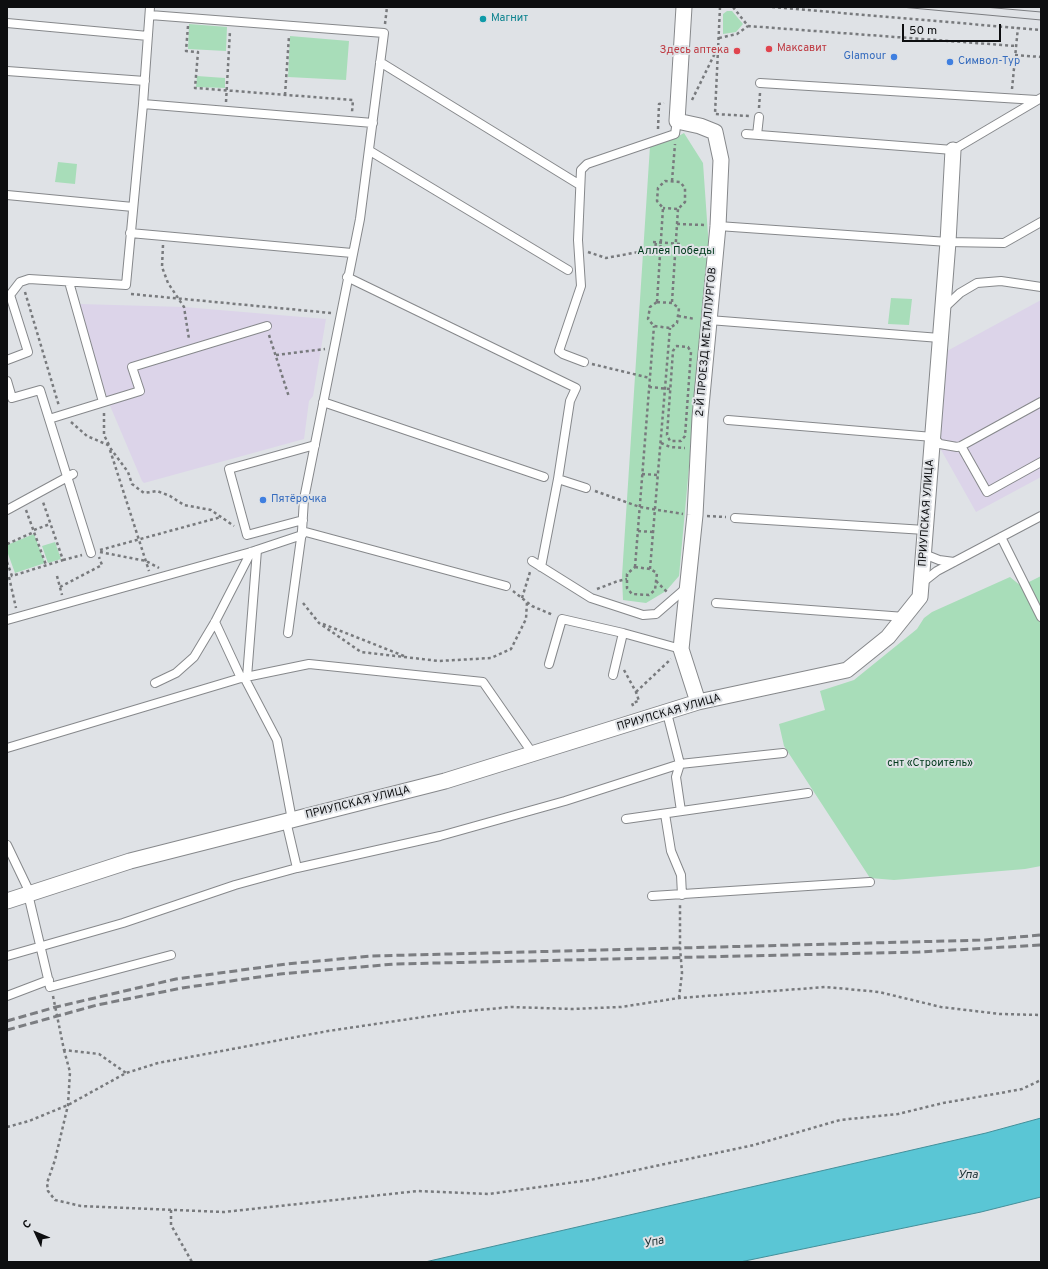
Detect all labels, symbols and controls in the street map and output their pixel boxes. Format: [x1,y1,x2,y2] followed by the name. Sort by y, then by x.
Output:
[491,12,528,26] place label: Магнит
[478,14,488,24] marker: Магнит
[904,16,1003,42] scale bar
[909,23,937,39] text: 50 m
[777,42,827,56] place label: Максавит
[659,44,729,58] place label: Здесь аптека
[764,44,774,54] marker: Максавит
[732,46,742,56] marker: Здесь аптека
[843,50,886,64] place label: Glamour
[889,52,899,62] marker: Glamour
[958,55,1020,69] place label: Символ-Тур
[945,57,955,67] marker: Символ-Тур
[637,245,715,259] park label: Аллея Победы
[694,267,720,417] street label: 2-Й ПРОЕЗД МЕТАЛЛУРГОВ
[917,459,937,567] street label: ПРИУПСКАЯ УЛИЦА
[271,493,327,507] place label: Пятёрочка
[258,495,268,505] marker: Пятёрочка
[616,692,722,734] street label: ПРИУПСКАЯ УЛИЦА
[887,757,973,771] park label: снт «Строитель»
[304,784,412,822] street label: ПРИУПСКАЯ УЛИЦА
[958,1169,978,1183] water label: Упа
[16,1213,56,1253] north arrow
[20,1217,35,1232] text: С
[643,1234,665,1252] water label: Упа

